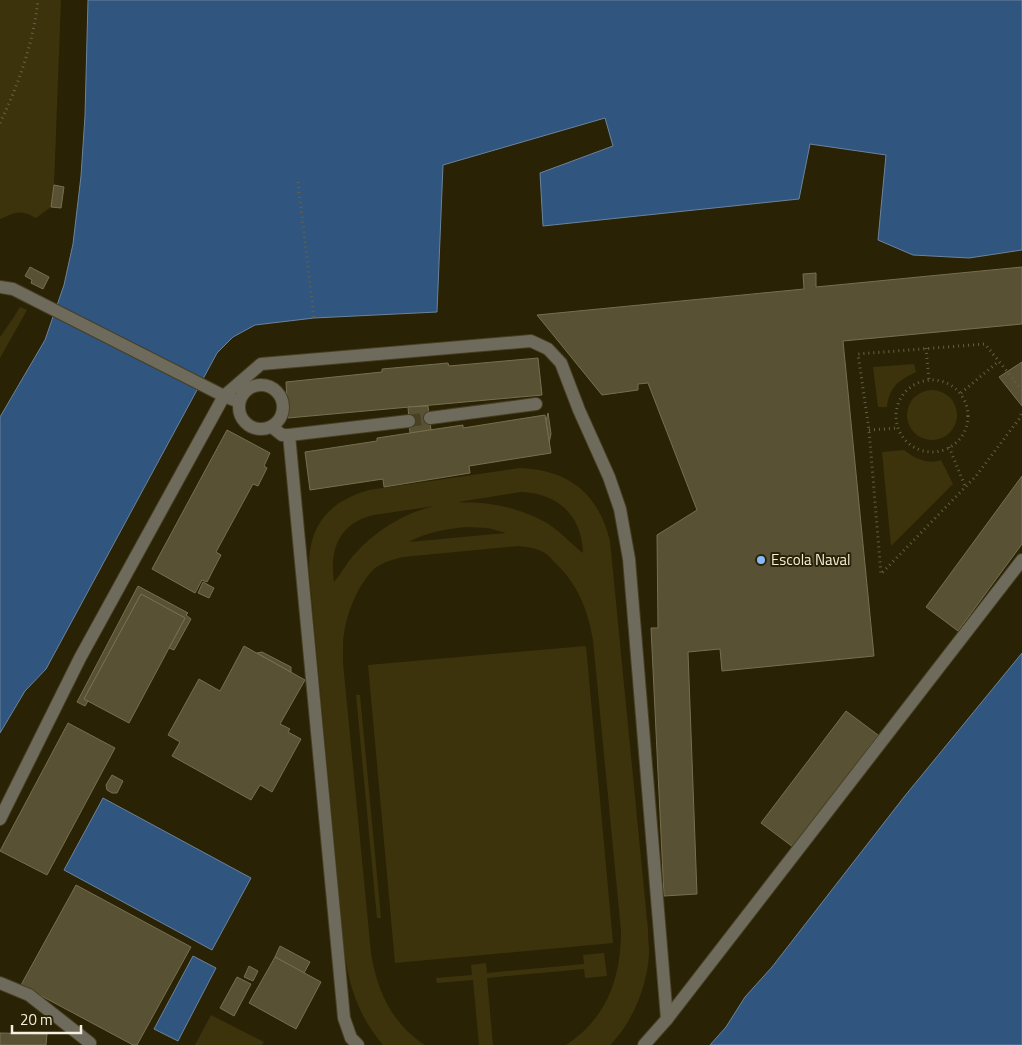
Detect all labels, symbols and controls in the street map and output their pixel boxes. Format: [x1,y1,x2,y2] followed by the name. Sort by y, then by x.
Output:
[771,548,851,571] place label: Escola Naval
[755,554,767,566] marker: Escola Naval
[12,1002,81,1034] scale bar
[20,1008,53,1031] text: 20 m

